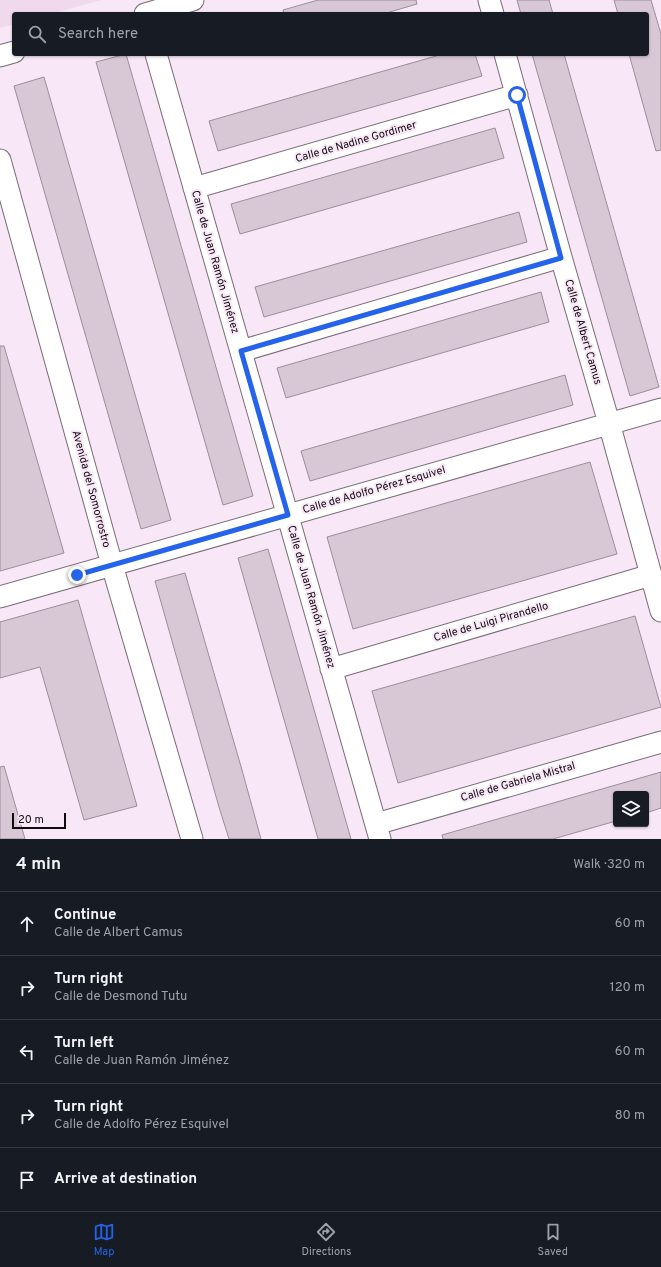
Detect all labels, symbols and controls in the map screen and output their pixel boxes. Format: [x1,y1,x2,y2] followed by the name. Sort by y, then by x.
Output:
[12,12,649,56] search box
[26,23,48,45] icon: search
[58,25,138,44] text: Search here
[508,86,526,104] route start
[294,118,419,166] street label: Calle de Nadine Gordimer
[188,189,242,335] street label: Calle de Juan Ramón Jiménez
[561,278,605,386] street label: Calle de Albert Camus
[69,429,113,549] street label: Avenida del Somorrostro
[301,463,447,517] street label: Calle de Adolfo Pérez Esquivel
[284,524,338,670] street label: Calle de Juan Ramón Jiménez
[68,566,86,584] route end
[432,599,550,645] street label: Calle de Luigi Pirandello
[459,759,577,805] street label: Calle de Gabriela Mistral
[613,791,649,827] map controls
[613,791,649,827] button: layers
[12,811,66,830] scale bar
[18,813,44,827] text: 20 m
[16,854,61,876] text: 4 min
[573,857,645,873] text: Walk · 320 m
[54,906,116,925] text: Continue
[16,913,38,935] icon: ahead
[615,916,645,932] text: 60 m
[54,925,183,941] text: Calle de Albert Camus
[54,970,123,989] text: Turn right
[16,977,38,999] icon: right
[610,980,645,996] text: 120 m
[54,989,187,1005] text: Calle de Desmond Tutu
[54,1034,114,1053] text: Turn left
[16,1041,38,1063] icon: left
[615,1044,645,1060] text: 60 m
[54,1053,229,1069] text: Calle de Juan Ramón Jiménez
[54,1098,123,1117] text: Turn right
[16,1105,38,1127] icon: right
[615,1108,645,1124] text: 80 m
[54,1117,229,1133] text: Calle de Adolfo Pérez Esquivel
[16,1169,38,1191] icon: arrive
[54,1170,197,1189] text: Arrive at destination
[93,1221,115,1259] tab: Map
[301,1221,351,1259] tab: Directions
[538,1221,568,1259] tab: Saved

